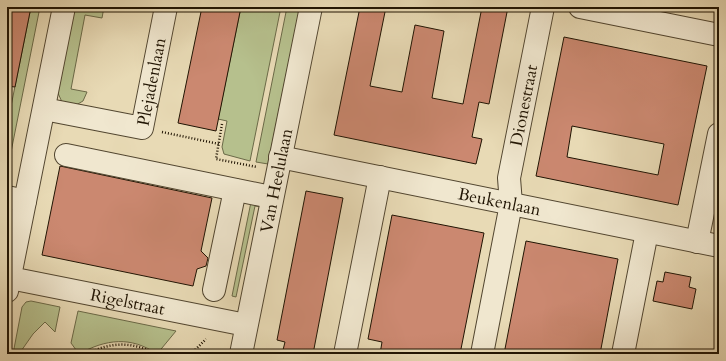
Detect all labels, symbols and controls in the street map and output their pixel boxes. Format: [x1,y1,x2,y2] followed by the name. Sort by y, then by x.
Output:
[132,35,172,128] street label: Plejadenlaan
[505,62,543,148] street label: Dionestraat
[255,126,298,235] street label: Van Heelulaan
[456,182,543,222] street label: Beukenlaan
[88,283,167,321] street label: Rigelstraat

